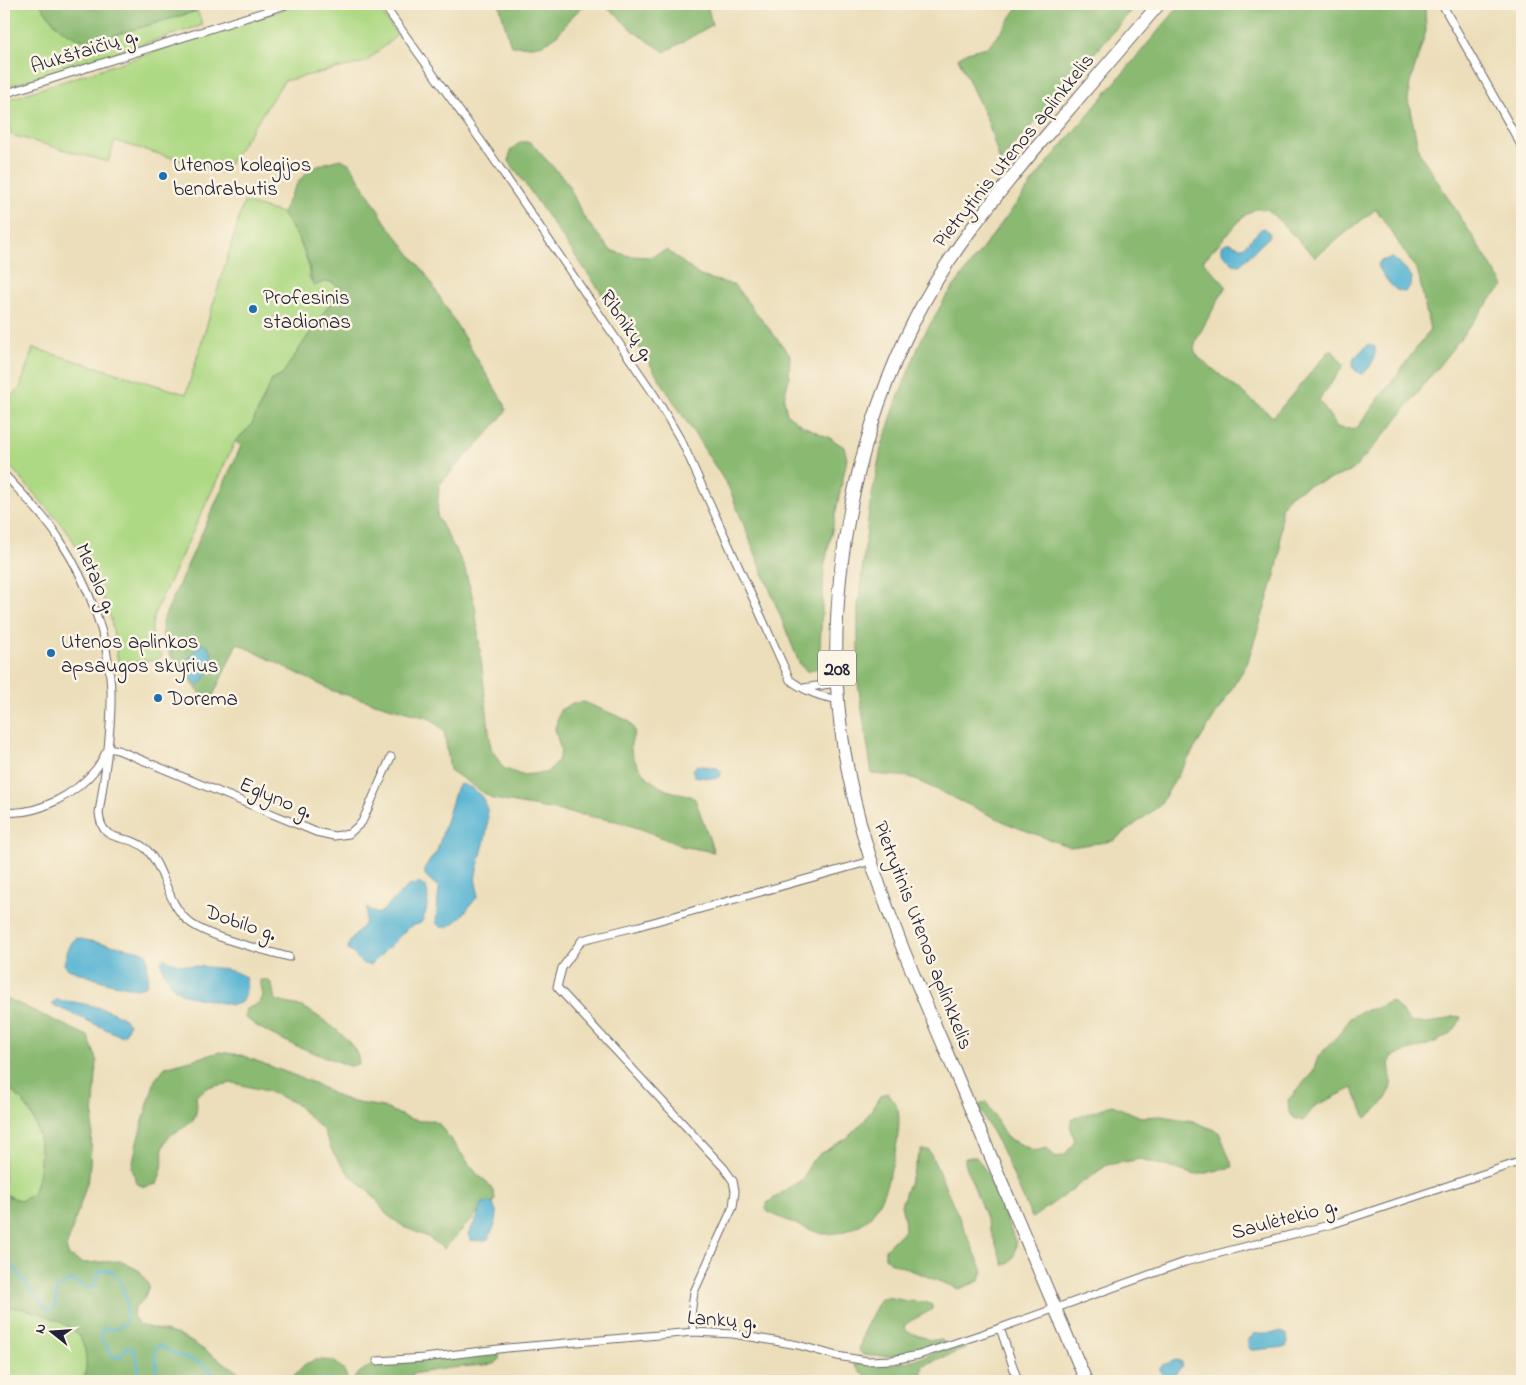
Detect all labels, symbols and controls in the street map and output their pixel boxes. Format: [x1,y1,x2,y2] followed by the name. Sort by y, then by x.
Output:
[27,21,143,84] street label: Aukštaičių g.
[927,47,1104,256] street label: Pietrytinis Utenos aplinkkelis
[173,151,311,205] place label: Utenos kolegijos bendrabutis
[157,170,169,182] marker: Utenos kolegijos bendrabutis
[263,284,351,338] place label: Profesinis stadionas
[590,284,661,369] street label: Ribnikų g.
[247,303,259,315] marker: Profesinis stadionas
[65,539,124,620] street label: Metalo g.
[61,628,219,684] place label: Utenos aplinkos apsaugos skyrius
[45,647,57,659] marker: Utenos aplinkos apsaugos skyrius
[818,650,856,686] road number: 208
[167,685,238,715] place label: Dorema
[152,692,164,704] marker: Dorema
[233,770,316,829] street label: Eglyno g.
[863,817,980,1055] street label: Pietrytinis Utenos aplinkkelis
[199,897,280,952] street label: Dobilo g.
[1228,1191,1342,1250] street label: Saulėtekio g.
[686,1304,758,1340] street label: Lankų g.
[28,1308,78,1358] north arrow
[30,1321,52,1336] text: N

